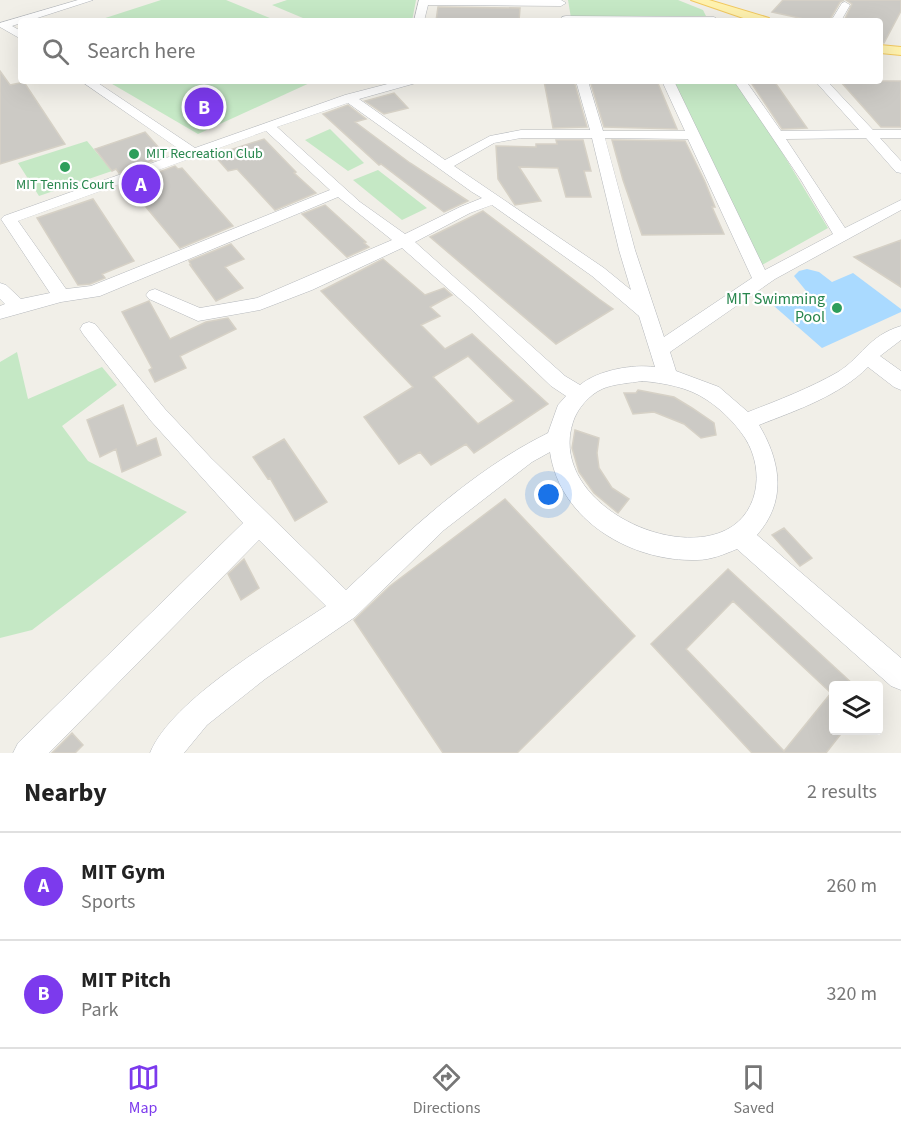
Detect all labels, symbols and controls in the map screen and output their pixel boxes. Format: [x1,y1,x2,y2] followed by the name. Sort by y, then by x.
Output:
[18,18,883,84] search box
[39,35,72,68] icon: search
[87,35,195,67] text: Search here
[184,84,224,130] pin: B
[146,144,263,164] place label: MIT Recreation Club
[127,147,141,161] marker: MIT Recreation Club
[58,160,72,174] marker: MIT Tennis Court
[122,162,160,207] pin: A
[16,175,114,195] place label: MIT Tennis Court
[726,288,825,328] place label: MIT Swimming Pool
[830,301,844,315] marker: MIT Swimming Pool
[534,480,563,509] your location
[829,681,883,735] map controls
[829,681,883,735] button: layers
[24,774,107,811] text: Nearby
[807,778,877,806] text: 2 results
[81,856,165,888] text: MIT Gym
[38,872,49,900] text: A
[827,872,877,900] text: 260 m
[81,888,136,916] text: Sports
[81,964,171,996] text: MIT Pitch
[37,980,50,1008] text: B
[827,980,877,1008] text: 320 m
[81,996,118,1024] text: Park
[127,1061,160,1119] tab: Map
[413,1061,480,1119] tab: Directions
[734,1061,774,1119] tab: Saved

